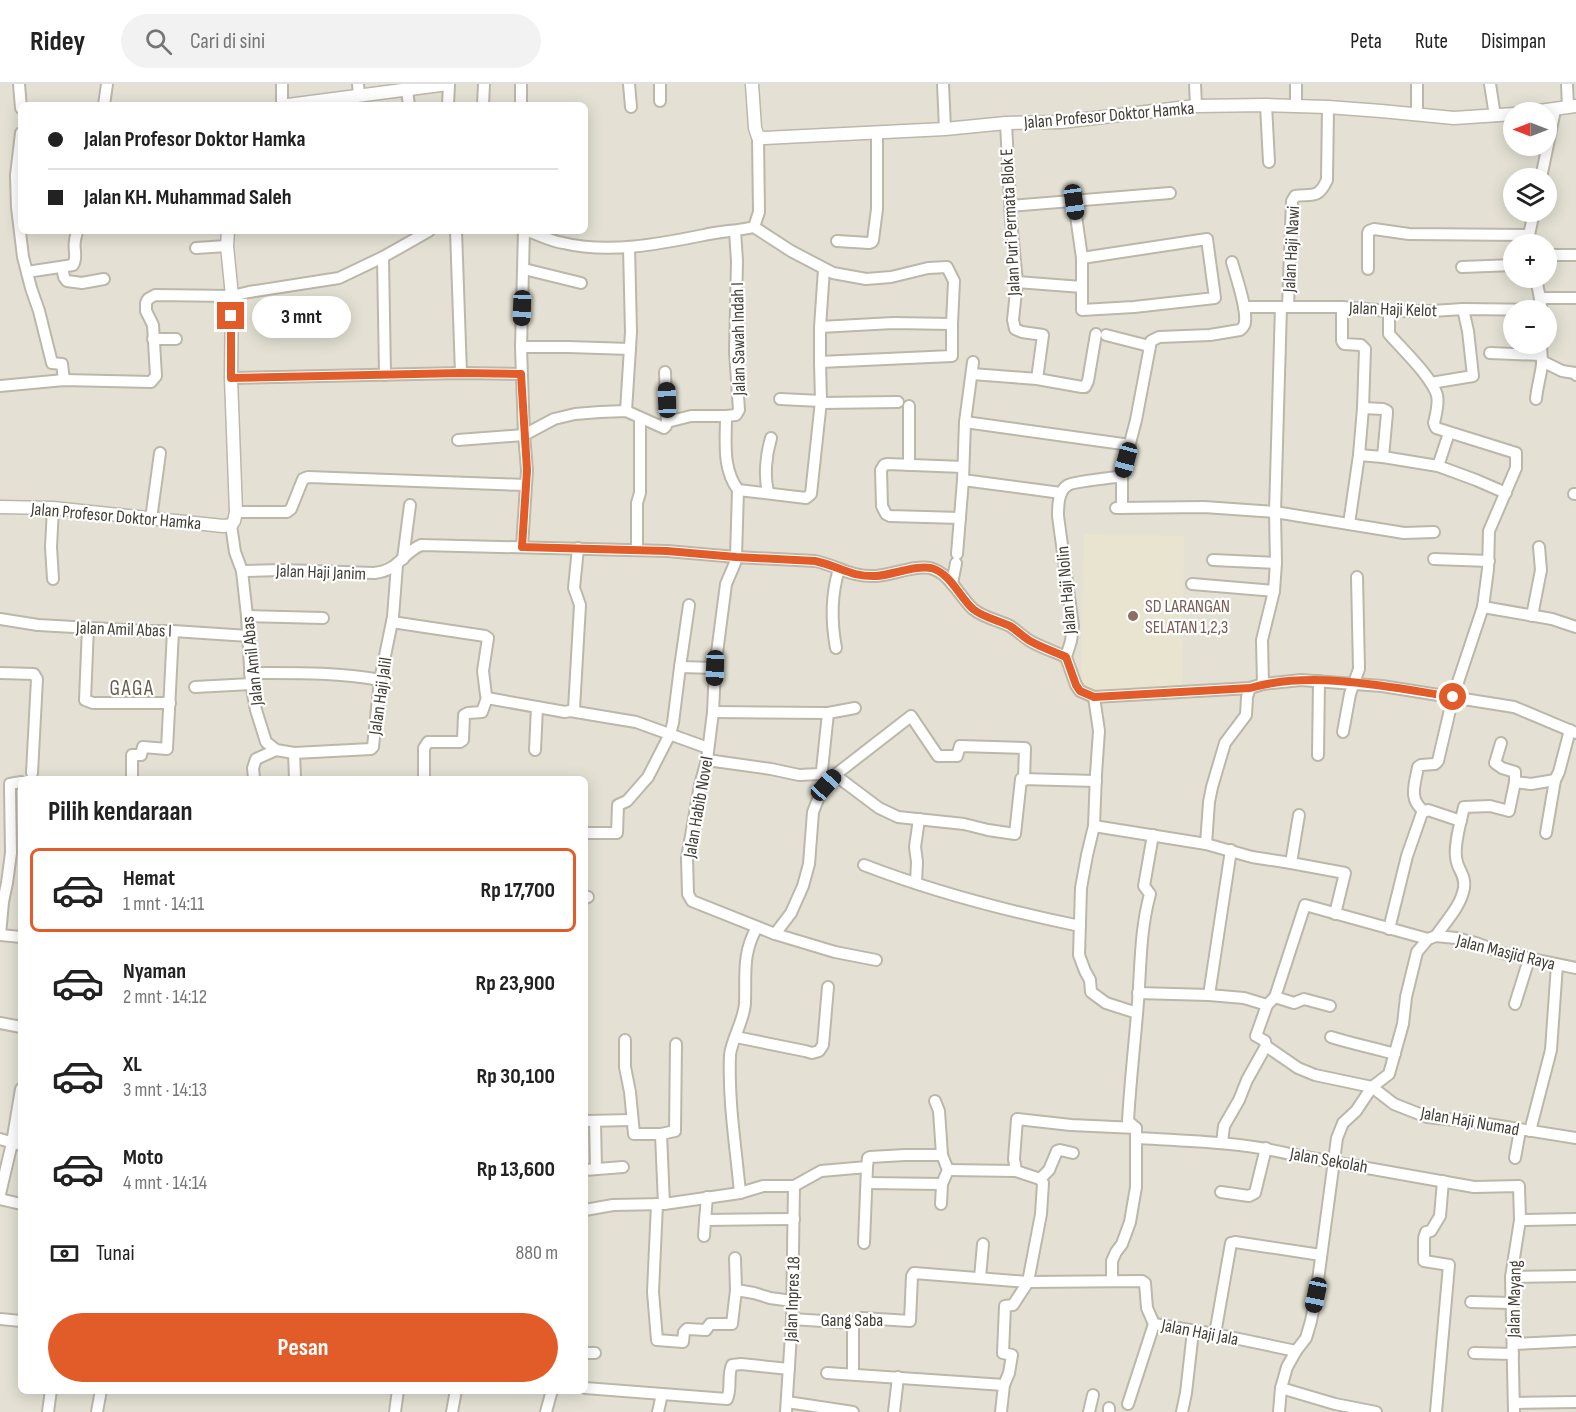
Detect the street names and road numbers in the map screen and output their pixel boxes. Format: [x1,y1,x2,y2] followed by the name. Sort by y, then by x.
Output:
[1022,98,1195,133] street label: Jalan Profesor Doktor Hamka
[996,148,1025,297] street label: Jalan Puri Permata Blok E
[1279,205,1304,294] street label: Jalan Haji Nawi
[727,282,750,397] street label: Jalan Sawah Indah I
[1347,297,1438,322] street label: Jalan Haji Kelot
[29,499,202,534] street label: Jalan Profesor Doktor Hamka
[1052,545,1081,636] street label: Jalan Haji Nolin
[275,560,366,585] street label: Jalan Haji Janim
[237,615,268,707] street label: Jalan Amil Abas
[75,617,172,642] street label: Jalan Amil Abas I
[365,656,396,737] street label: Jalan Haji Jalil
[679,755,718,860] street label: Jalan Habib Novel
[1453,930,1557,975] street label: Jalan Masjid Raya
[1418,1102,1521,1140] street label: Jalan Haji Numad
[1287,1143,1369,1178] street label: Jalan Sekolah
[780,1256,804,1343] street label: Jalan Inpres 18
[1503,1260,1526,1339] street label: Jalan Mayang
[821,1310,883,1331] street label: Gang Saba
[1159,1315,1240,1350] street label: Jalan Haji Jala

